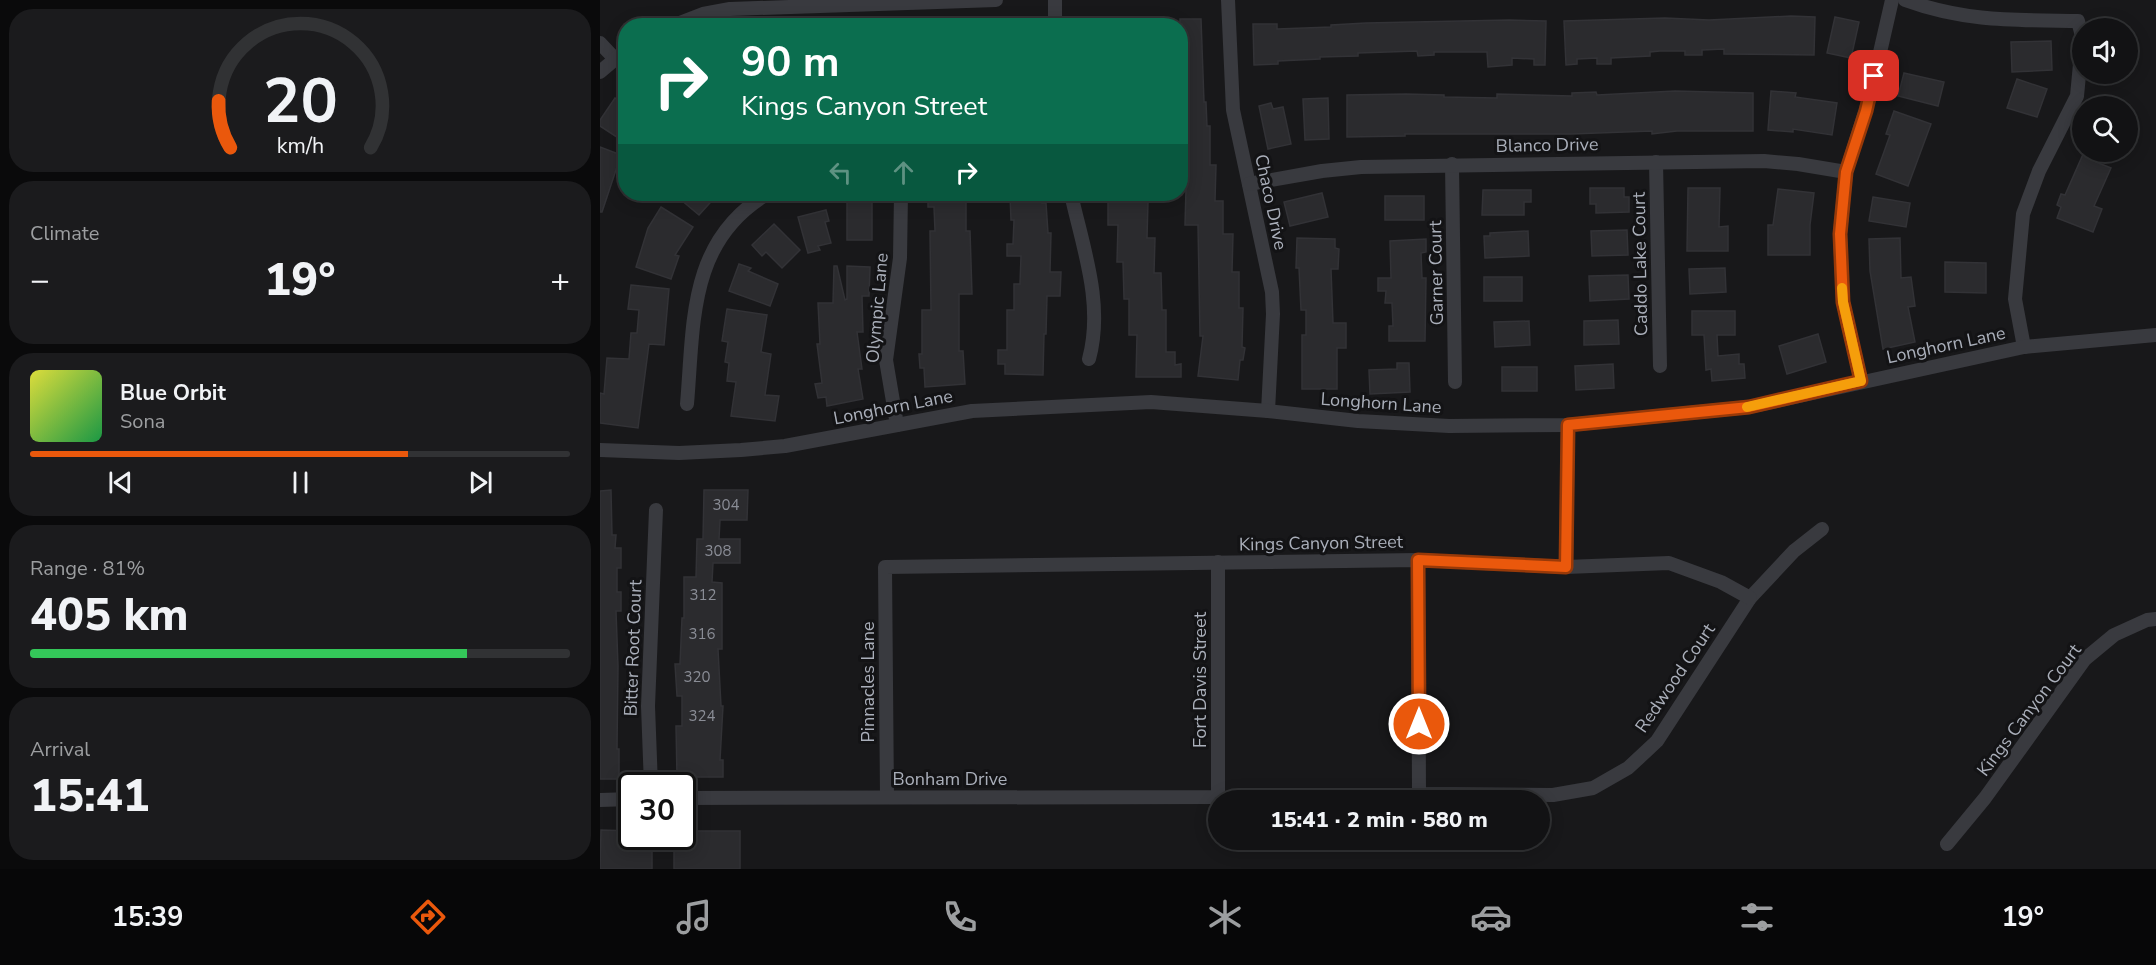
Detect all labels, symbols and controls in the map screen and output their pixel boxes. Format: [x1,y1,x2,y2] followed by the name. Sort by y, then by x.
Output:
[2072,18,2138,162] map controls
[2072,18,2138,84] button: sound
[741,34,840,91] text: 90 m
[642,42,720,120] icon: right
[1848,50,1899,101] pin
[263,59,337,144] text: 20
[1857,59,1890,92] icon: arrive
[741,88,987,125] text: Kings Canyon Street
[2072,96,2138,162] button: search
[276,131,324,161] text: km/h
[1495,132,1599,158] street label: Blanco Drive
[1249,152,1293,252] street label: Chaco Drive
[824,156,857,189] icon: left
[887,156,920,189] icon: ahead
[950,156,983,189] icon: right
[1627,191,1653,336] street label: Caddo Lake Court
[30,220,99,247] text: Climate
[1423,220,1449,326] street label: Garner Court
[264,250,336,311] text: 19°
[860,252,894,364] street label: Olympic Lane
[30,258,50,303] text: −
[550,258,570,303] text: +
[1884,321,2008,369] street label: Longhorn Lane
[120,378,226,408] text: Blue Orbit
[831,384,955,430] street label: Longhorn Lane
[1320,387,1442,419] street label: Longhorn Lane
[120,408,165,435] text: Sona
[104,466,137,499] icon: previous
[284,466,317,499] icon: pause
[464,466,497,499] icon: next
[712,495,740,515] house number: 304
[1239,530,1404,556] street label: Kings Canyon Street
[704,541,732,561] house number: 308
[30,555,145,582] text: Range · 81%
[619,579,647,717] street label: Bitter Root Court
[30,585,189,646] text: 405 km
[689,585,717,605] house number: 312
[1188,611,1212,748] street label: Fort Davis Street
[1630,618,1721,737] street label: Redwood Court
[856,621,880,743] street label: Pinnacles Lane
[688,624,716,644] house number: 316
[1971,638,2087,781] street label: Kings Canyon Court
[683,667,711,687] house number: 320
[1387,692,1451,756] position arrow
[688,706,716,726] house number: 324
[30,736,90,763] text: Arrival
[30,766,150,827] text: 15:41
[893,767,1007,791] street label: Bonham Drive
[618,772,696,850] speed limit sign: 30
[1270,805,1488,835] text: 15:41 · 2 min · 580 m
[407,896,449,938] icon: directions
[673,896,715,938] icon: music
[939,896,981,938] icon: phone
[1204,896,1246,938] icon: climate
[1470,896,1512,938] icon: car
[1736,896,1778,938] icon: filters
[112,899,183,936] text: 15:39
[2001,899,2044,936] text: 19°

